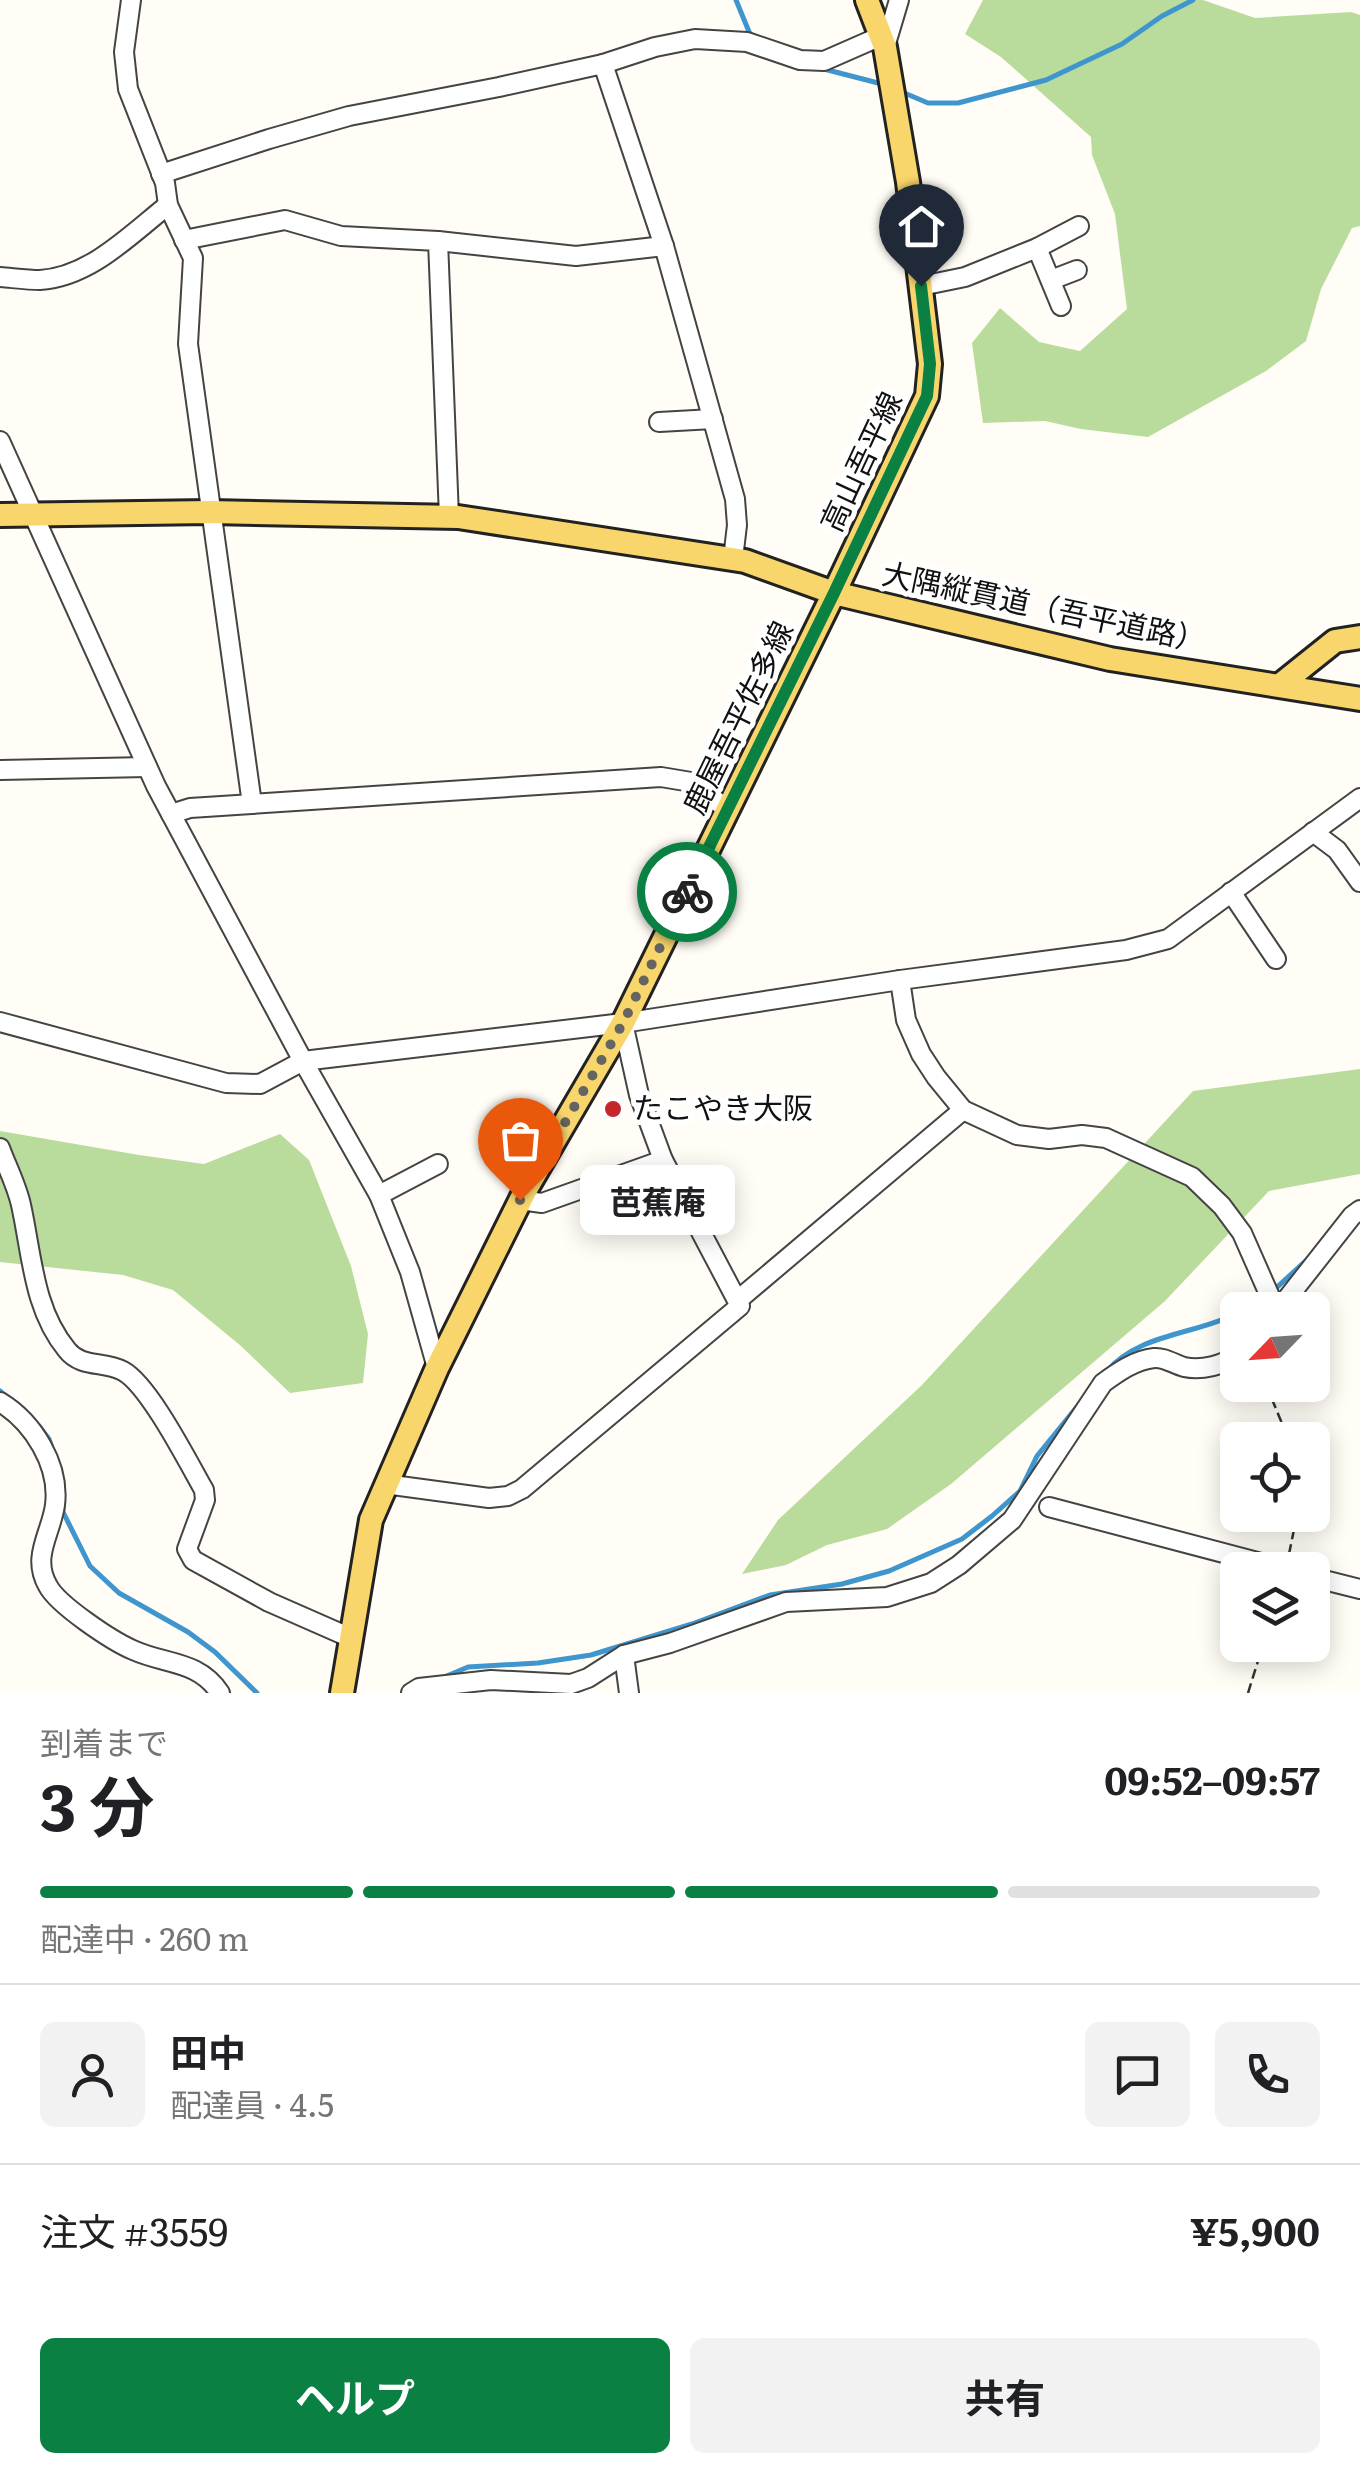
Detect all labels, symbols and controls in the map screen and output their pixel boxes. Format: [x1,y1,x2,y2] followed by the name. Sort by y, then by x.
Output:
[879,184,964,287] pin
[894,199,949,254] icon: home
[808,383,911,538] street label: 高山吾平線
[879,549,1211,661] street label: 大隅縦貫道（吾平道路）
[671,613,802,821] street label: 鹿屋吾平佐多線
[637,842,737,942] courier
[660,865,715,920] icon: bike
[633,1084,813,1128] place label: たこやき大阪
[478,1098,563,1201] pin
[602,1098,624,1120] marker: たこやき大阪
[493,1113,548,1168] icon: bag
[580,1165,735,1235] callout: 芭蕉庵
[609,1176,706,1224] text: 芭蕉庵
[1220,1292,1330,1402] north arrow
[1220,1292,1330,1662] map controls
[1220,1422,1330,1532] button: locate
[1220,1552,1330,1662] button: layers
[40,1717,168,1765] text: 到着まで
[1104,1750,1320,1807] text: 09:52–09:57
[40,1754,154,1851] text: 3 分
[40,1913,249,1961] text: 配達中 · 260 m
[40,2022,145,2127] button: person
[170,2022,246,2079] text: 田中
[1085,2022,1190,2127] button: chat
[1215,2022,1320,2127] button: phone
[170,2079,334,2127] text: 配達員 · 4.5
[40,2201,228,2258] text: 注文 #3559
[1190,2201,1320,2258] text: ¥5,900
[40,2338,670,2453] button: ヘルプ
[690,2338,1320,2453] button: 共有

